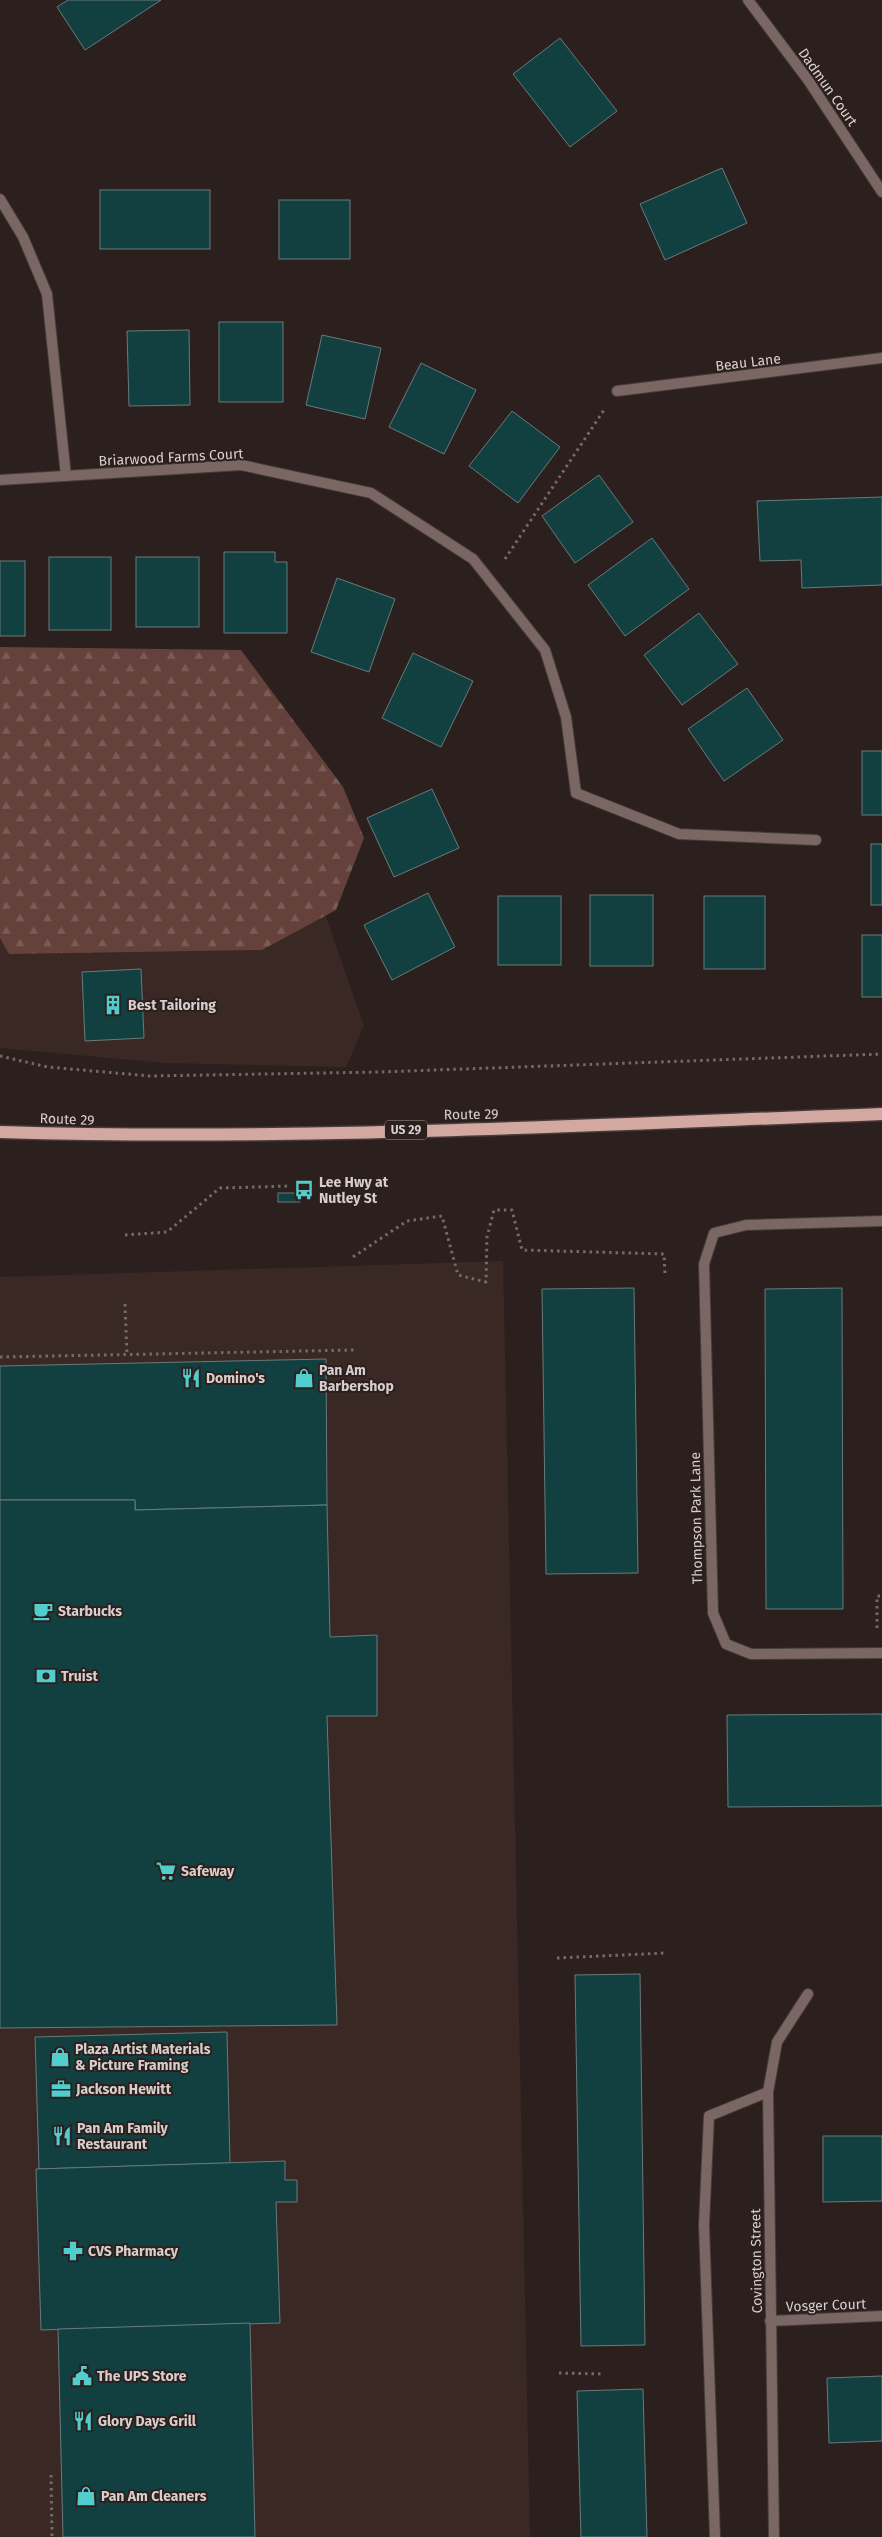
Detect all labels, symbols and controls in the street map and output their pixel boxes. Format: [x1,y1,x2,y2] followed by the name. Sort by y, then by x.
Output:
[794,45,861,130] street label: Dadmun Court
[714,350,782,375] street label: Beau Lane
[98,445,245,470] street label: Briarwood Farms Court
[102,994,124,1016] building icon: Best Tailoring
[128,997,216,1014] place label: Best Tailoring
[443,1106,499,1123] street label: Route 29
[39,1110,95,1129] street label: Route 29
[385,1120,427,1140] road number: US 29
[319,1174,389,1207] place label: Lee Hwy at Nutley St
[293,1179,315,1201] bus stop icon: Lee Hwy at Nutley St
[319,1362,394,1395] place label: Pan Am Barbershop
[180,1367,202,1389] restaurant icon: Domino's
[293,1367,315,1389] shop icon: Pan Am Barbershop
[206,1370,265,1387] place label: Domino's
[687,1452,706,1584] street label: Thompson Park Lane
[32,1600,54,1622] cafe icon: Starbucks
[58,1603,122,1620] place label: Starbucks
[35,1665,57,1687] bank icon: Truist
[61,1668,98,1685] place label: Truist
[155,1860,177,1882] supermarket icon: Safeway
[181,1863,235,1880] place label: Safeway
[75,2041,211,2074] place label: Plaza Artist Materials & Picture Framing
[49,2046,71,2068] shop icon: Plaza Artist Materials & Picture Framing
[50,2078,72,2100] office icon: Jackson Hewitt
[75,2081,172,2098] place label: Jackson Hewitt
[77,2120,169,2153] place label: Pan Am Family Restaurant
[51,2125,73,2147] restaurant icon: Pan Am Family Restaurant
[747,2207,766,2314] street label: Covington Street
[62,2240,84,2262] pharmacy icon: CVS Pharmacy
[88,2243,179,2260] place label: CVS Pharmacy
[786,2296,867,2315] street label: Vosger Court
[71,2365,93,2387] public building icon: The UPS Store
[97,2368,187,2385] place label: The UPS Store
[72,2410,94,2432] restaurant icon: Glory Days Grill
[98,2413,197,2430] place label: Glory Days Grill
[75,2485,97,2507] shop icon: Pan Am Cleaners
[101,2488,207,2505] place label: Pan Am Cleaners

